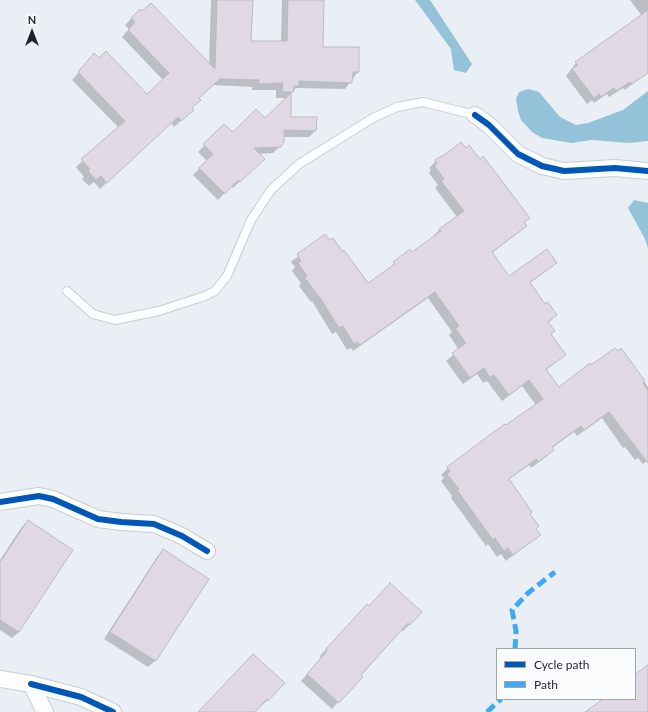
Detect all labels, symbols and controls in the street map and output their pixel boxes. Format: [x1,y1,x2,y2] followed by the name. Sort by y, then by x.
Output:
[12,12,52,52] north arrow
[28,13,36,26] text: N
[496,648,636,700] legend
[534,657,589,672] text: Cycle path
[534,677,558,692] text: Path

